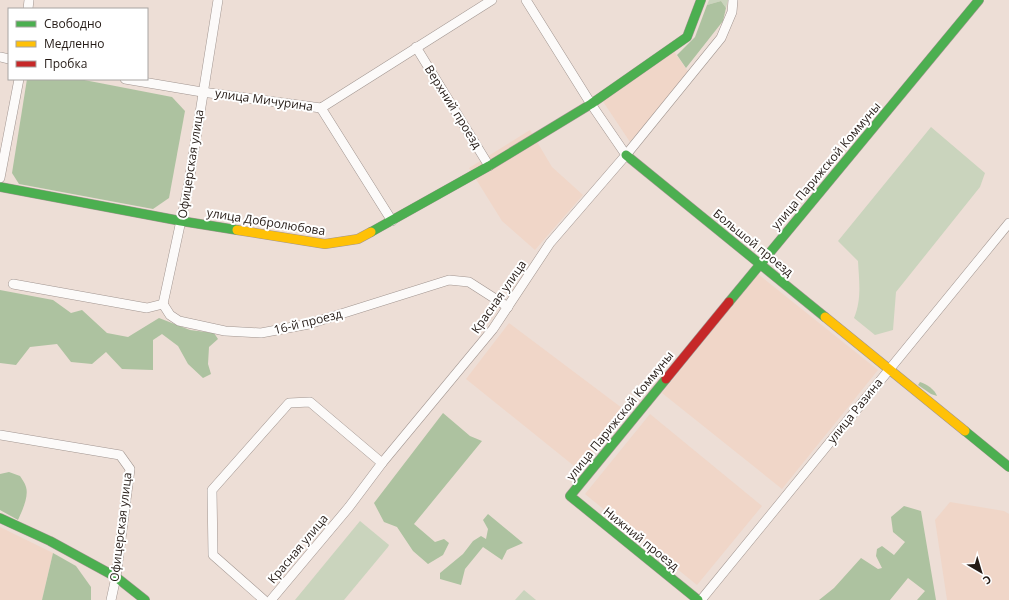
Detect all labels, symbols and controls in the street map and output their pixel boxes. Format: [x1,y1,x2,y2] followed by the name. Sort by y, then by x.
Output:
[8,8,148,80] legend
[44,15,102,32] text: Свободно
[44,35,104,52] text: Медленно
[44,55,87,72] text: Пробка
[421,62,486,152] street label: Верхний проезд
[214,84,314,115] street label: улица Мичурина
[767,98,884,233] street label: улица Парижской Коммуны
[173,108,208,220] street label: Офицерская улица
[206,204,327,239] street label: улица Добролюбова
[710,205,797,280] street label: Большой проезд
[467,257,530,337] street label: Красная улица
[272,305,344,338] street label: 16-й проезд
[562,347,677,484] street label: улица Парижской Коммуны
[823,374,886,447] street label: улица Разина
[105,471,136,583] street label: Офицерская улица
[600,503,683,574] street label: Нижний проезд
[264,510,332,587] street label: Красная улица
[961,552,1001,592] north arrow
[980,572,995,588] text: С

